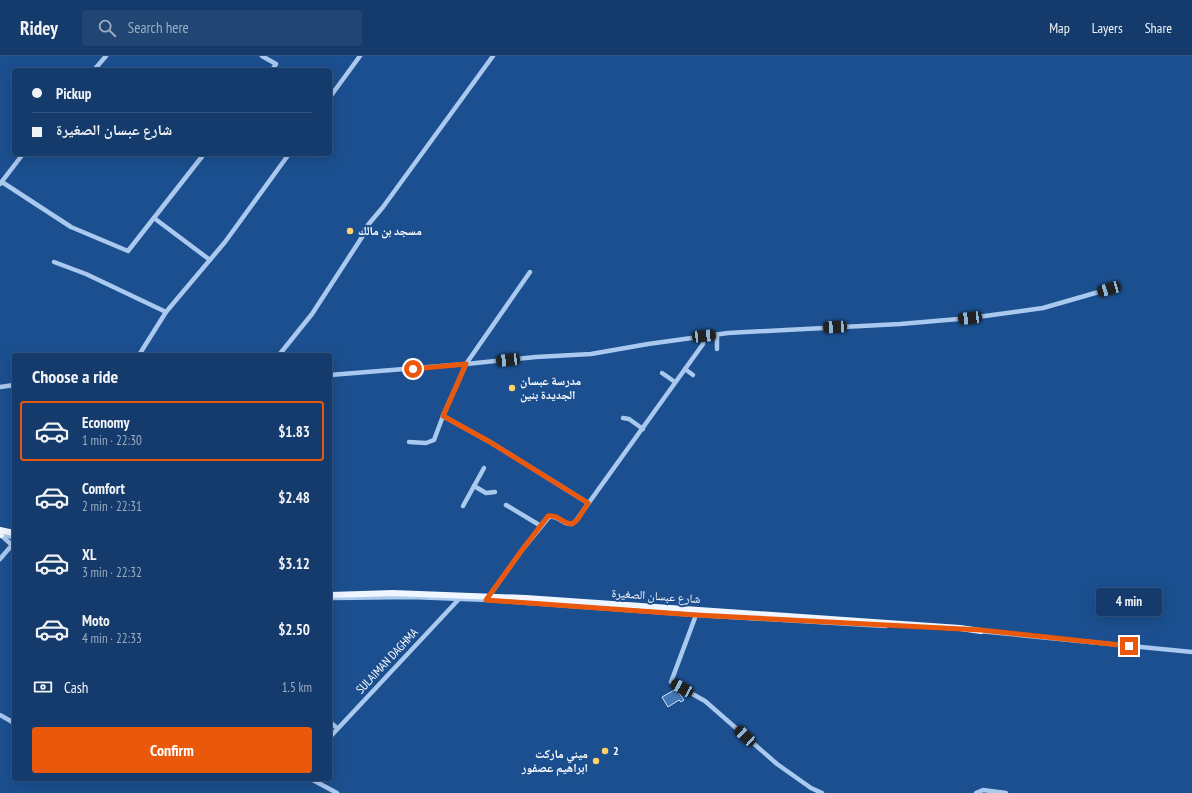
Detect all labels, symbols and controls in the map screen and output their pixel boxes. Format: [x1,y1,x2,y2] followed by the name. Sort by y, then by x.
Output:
[82,10,362,46] search box
[20,16,58,40] text: Ridey
[96,17,118,39] icon: search
[128,18,189,37] text: Search here
[1049,19,1070,37] text: Map
[1092,19,1123,37] text: Layers
[1145,19,1172,37] text: Share
[56,84,91,103] text: Pickup
[56,120,172,139] text: شارع عبسان الصغيرة
[358,223,422,239] place label: مسجد بن مالك
[345,226,355,236] marker: مسجد بن مالك
[1096,280,1122,298] car
[957,311,983,325] car
[823,320,847,334] car
[692,329,716,343] car
[495,353,521,367] car
[404,360,422,378] route start
[32,365,118,388] text: Choose a ride
[520,373,582,403] place label: مدرسة عبسان الجديدة بنين
[507,383,517,393] marker: مدرسة عبسان الجديدة بنين
[34,413,70,449] icon: car
[82,413,130,432] text: Economy
[278,422,310,441] text: $1.83
[82,432,142,449] text: 1 min · 22:30
[34,479,70,515] icon: car
[82,479,125,498] text: Comfort
[278,488,310,507] text: $2.48
[82,498,142,515] text: 2 min · 22:31
[34,545,70,581] icon: car
[82,545,96,564] text: XL
[278,554,310,573] text: $3.12
[82,564,142,581] text: 3 min · 22:32
[611,585,701,607] street label: شارع عبسان الصغيرة
[1096,588,1162,616] callout: 4 min
[1116,593,1142,610] text: 4 min
[34,611,70,647] icon: car
[82,611,110,630] text: Moto
[278,620,310,639] text: $2.50
[352,624,421,697] street label: SULAIMAN DAGHMA
[82,630,142,647] text: 4 min · 22:33
[1120,637,1138,655] route end
[32,676,54,698] icon: cash
[669,677,695,699] car
[64,678,88,697] text: Cash
[282,679,312,696] text: 1.5 km
[732,723,758,749] car
[32,727,312,773] button: Confirm
[613,743,619,758] place label: 2
[521,746,588,776] place label: ميني ماركت ابراهيم عصفور
[600,746,610,756] marker: 2
[591,756,601,766] marker: ميني ماركت ابراهيم عصفور

